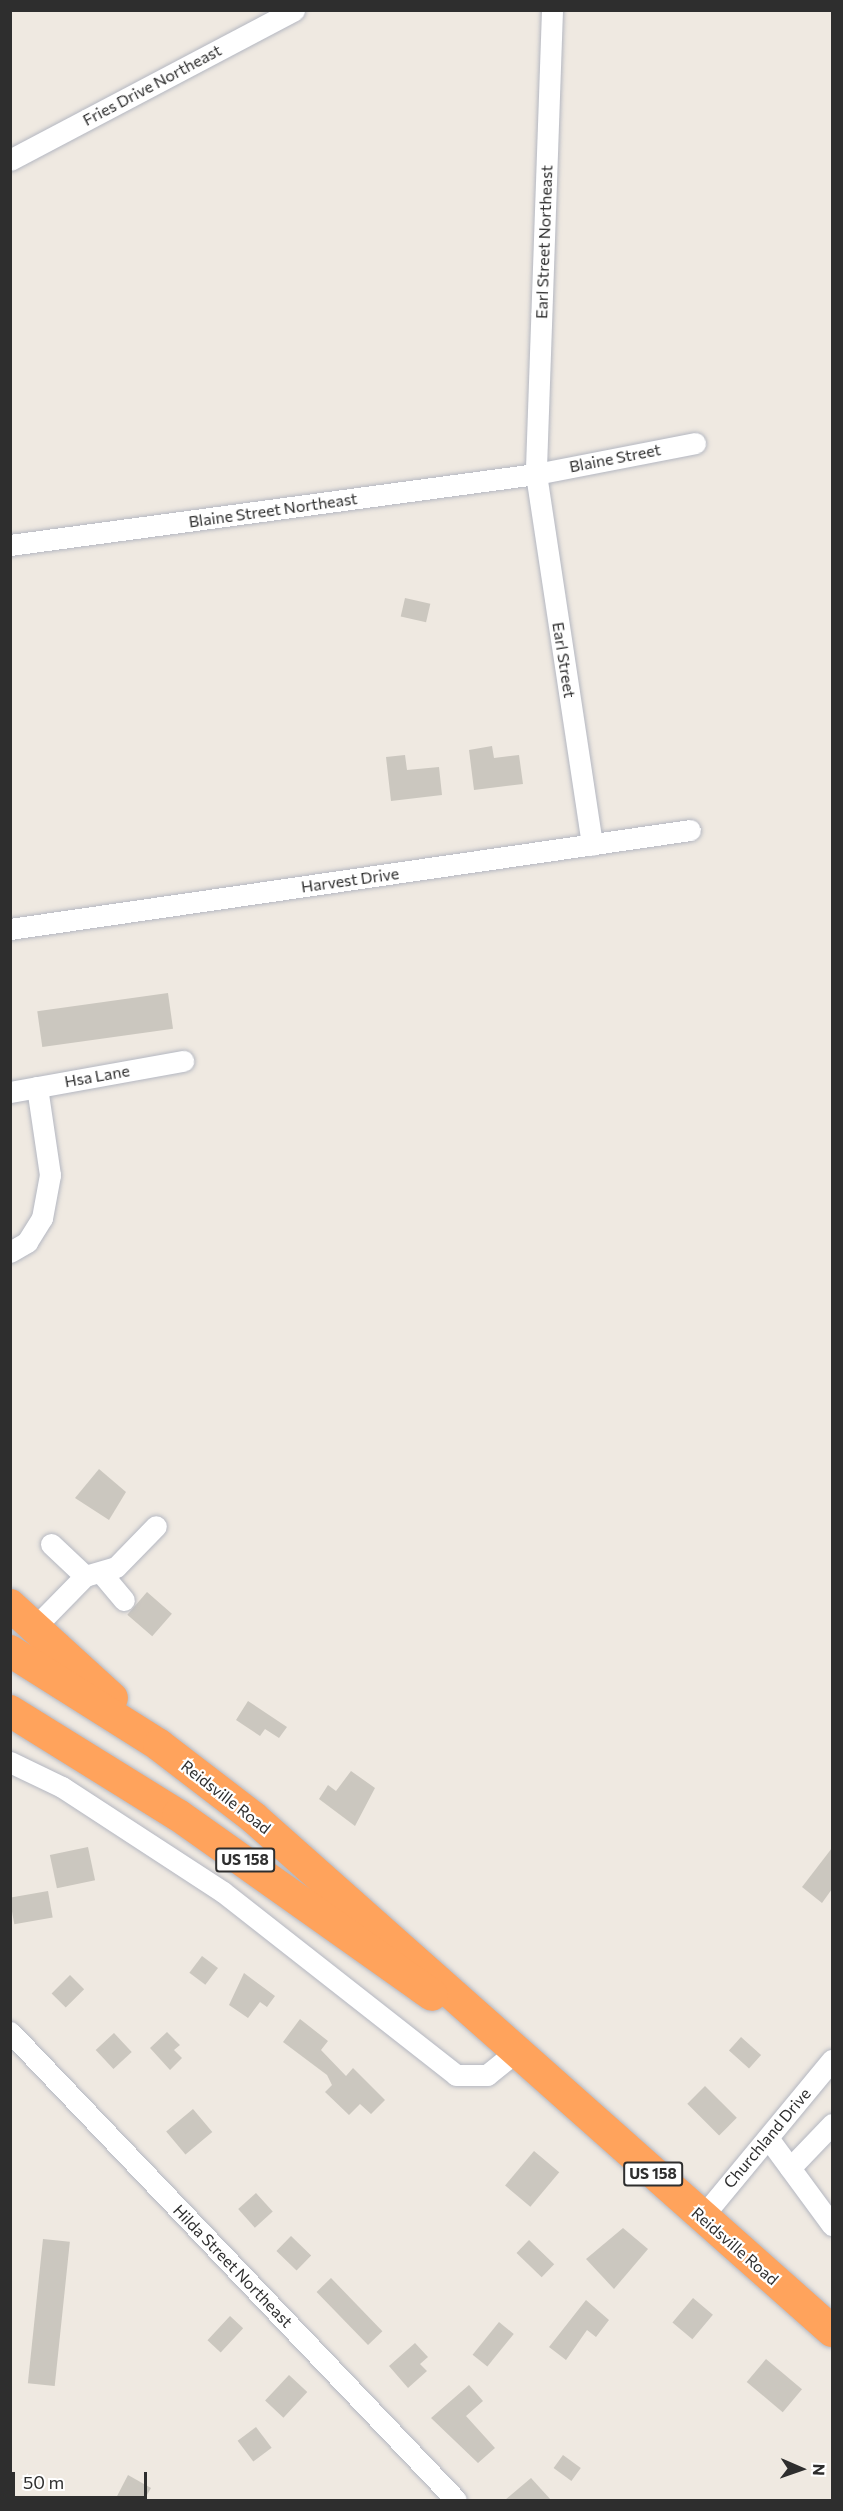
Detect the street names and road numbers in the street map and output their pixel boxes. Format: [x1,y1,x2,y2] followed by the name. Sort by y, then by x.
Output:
[79,40,225,130] street label: Fries Drive Northeast
[532,165,556,319] street label: Earl Street Northeast
[568,440,662,476] street label: Blaine Street
[187,489,359,531] street label: Blaine Street Northeast
[549,621,579,699] street label: Earl Street
[300,864,400,896] street label: Harvest Drive
[63,1061,131,1091] street label: Hsa Lane
[177,1756,275,1838] street label: Reidsville Road
[215,1848,275,1872] road number: US 158
[720,2084,814,2192] street label: Churchland Drive
[623,2162,683,2186] road number: US 158
[169,2201,297,2331] street label: Hilda Street Northeast
[688,2203,782,2289] street label: Reidsville Road

